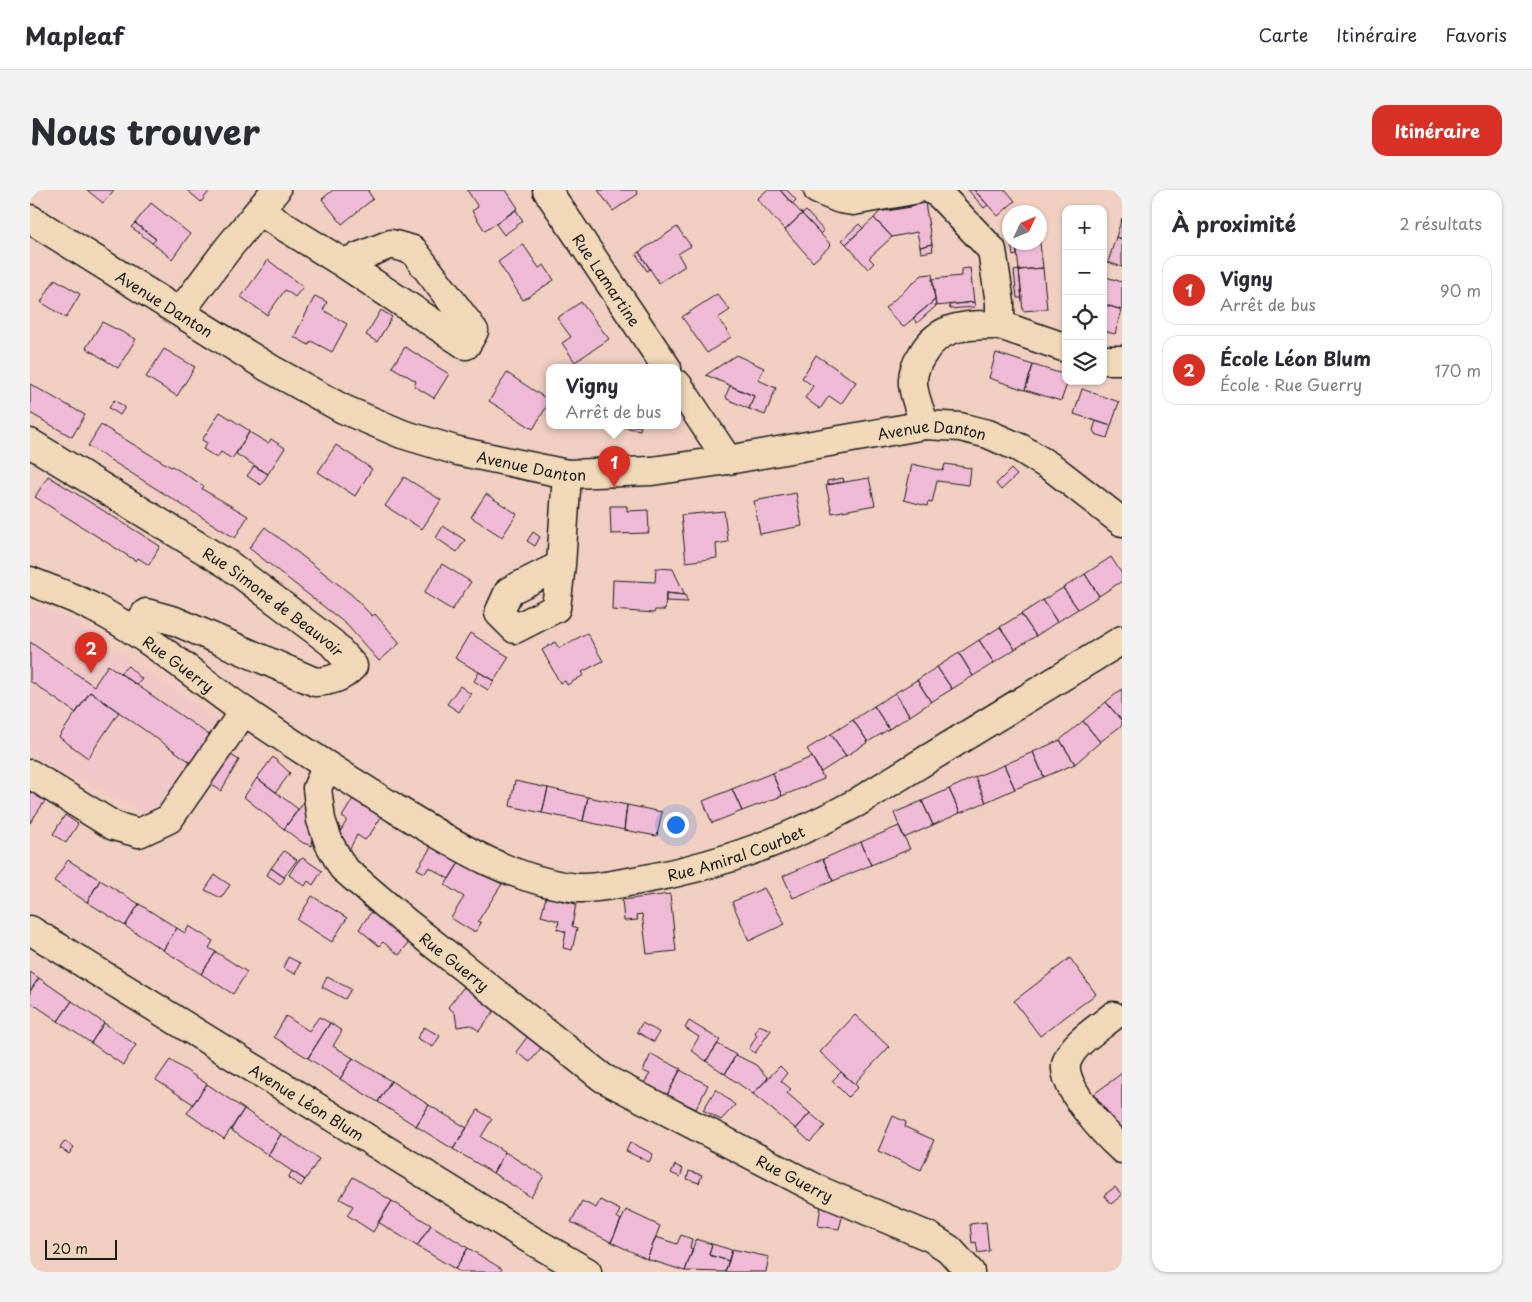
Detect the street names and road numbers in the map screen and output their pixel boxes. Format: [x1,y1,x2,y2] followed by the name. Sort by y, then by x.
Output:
[568,228,647,331] street label: Rue Lamartine
[112,264,218,342] street label: Avenue Danton
[875,413,989,445] street label: Avenue Danton
[475,444,586,486] street label: Avenue Danton
[199,540,350,661] street label: Rue Simone de Beauvoir
[139,629,219,697] street label: Rue Guerry
[665,819,808,886] street label: Rue Amiral Courbet
[415,926,495,996] street label: Rue Guerry
[246,1057,369,1146] street label: Avenue Léon Blum
[753,1148,837,1207] street label: Rue Guerry

